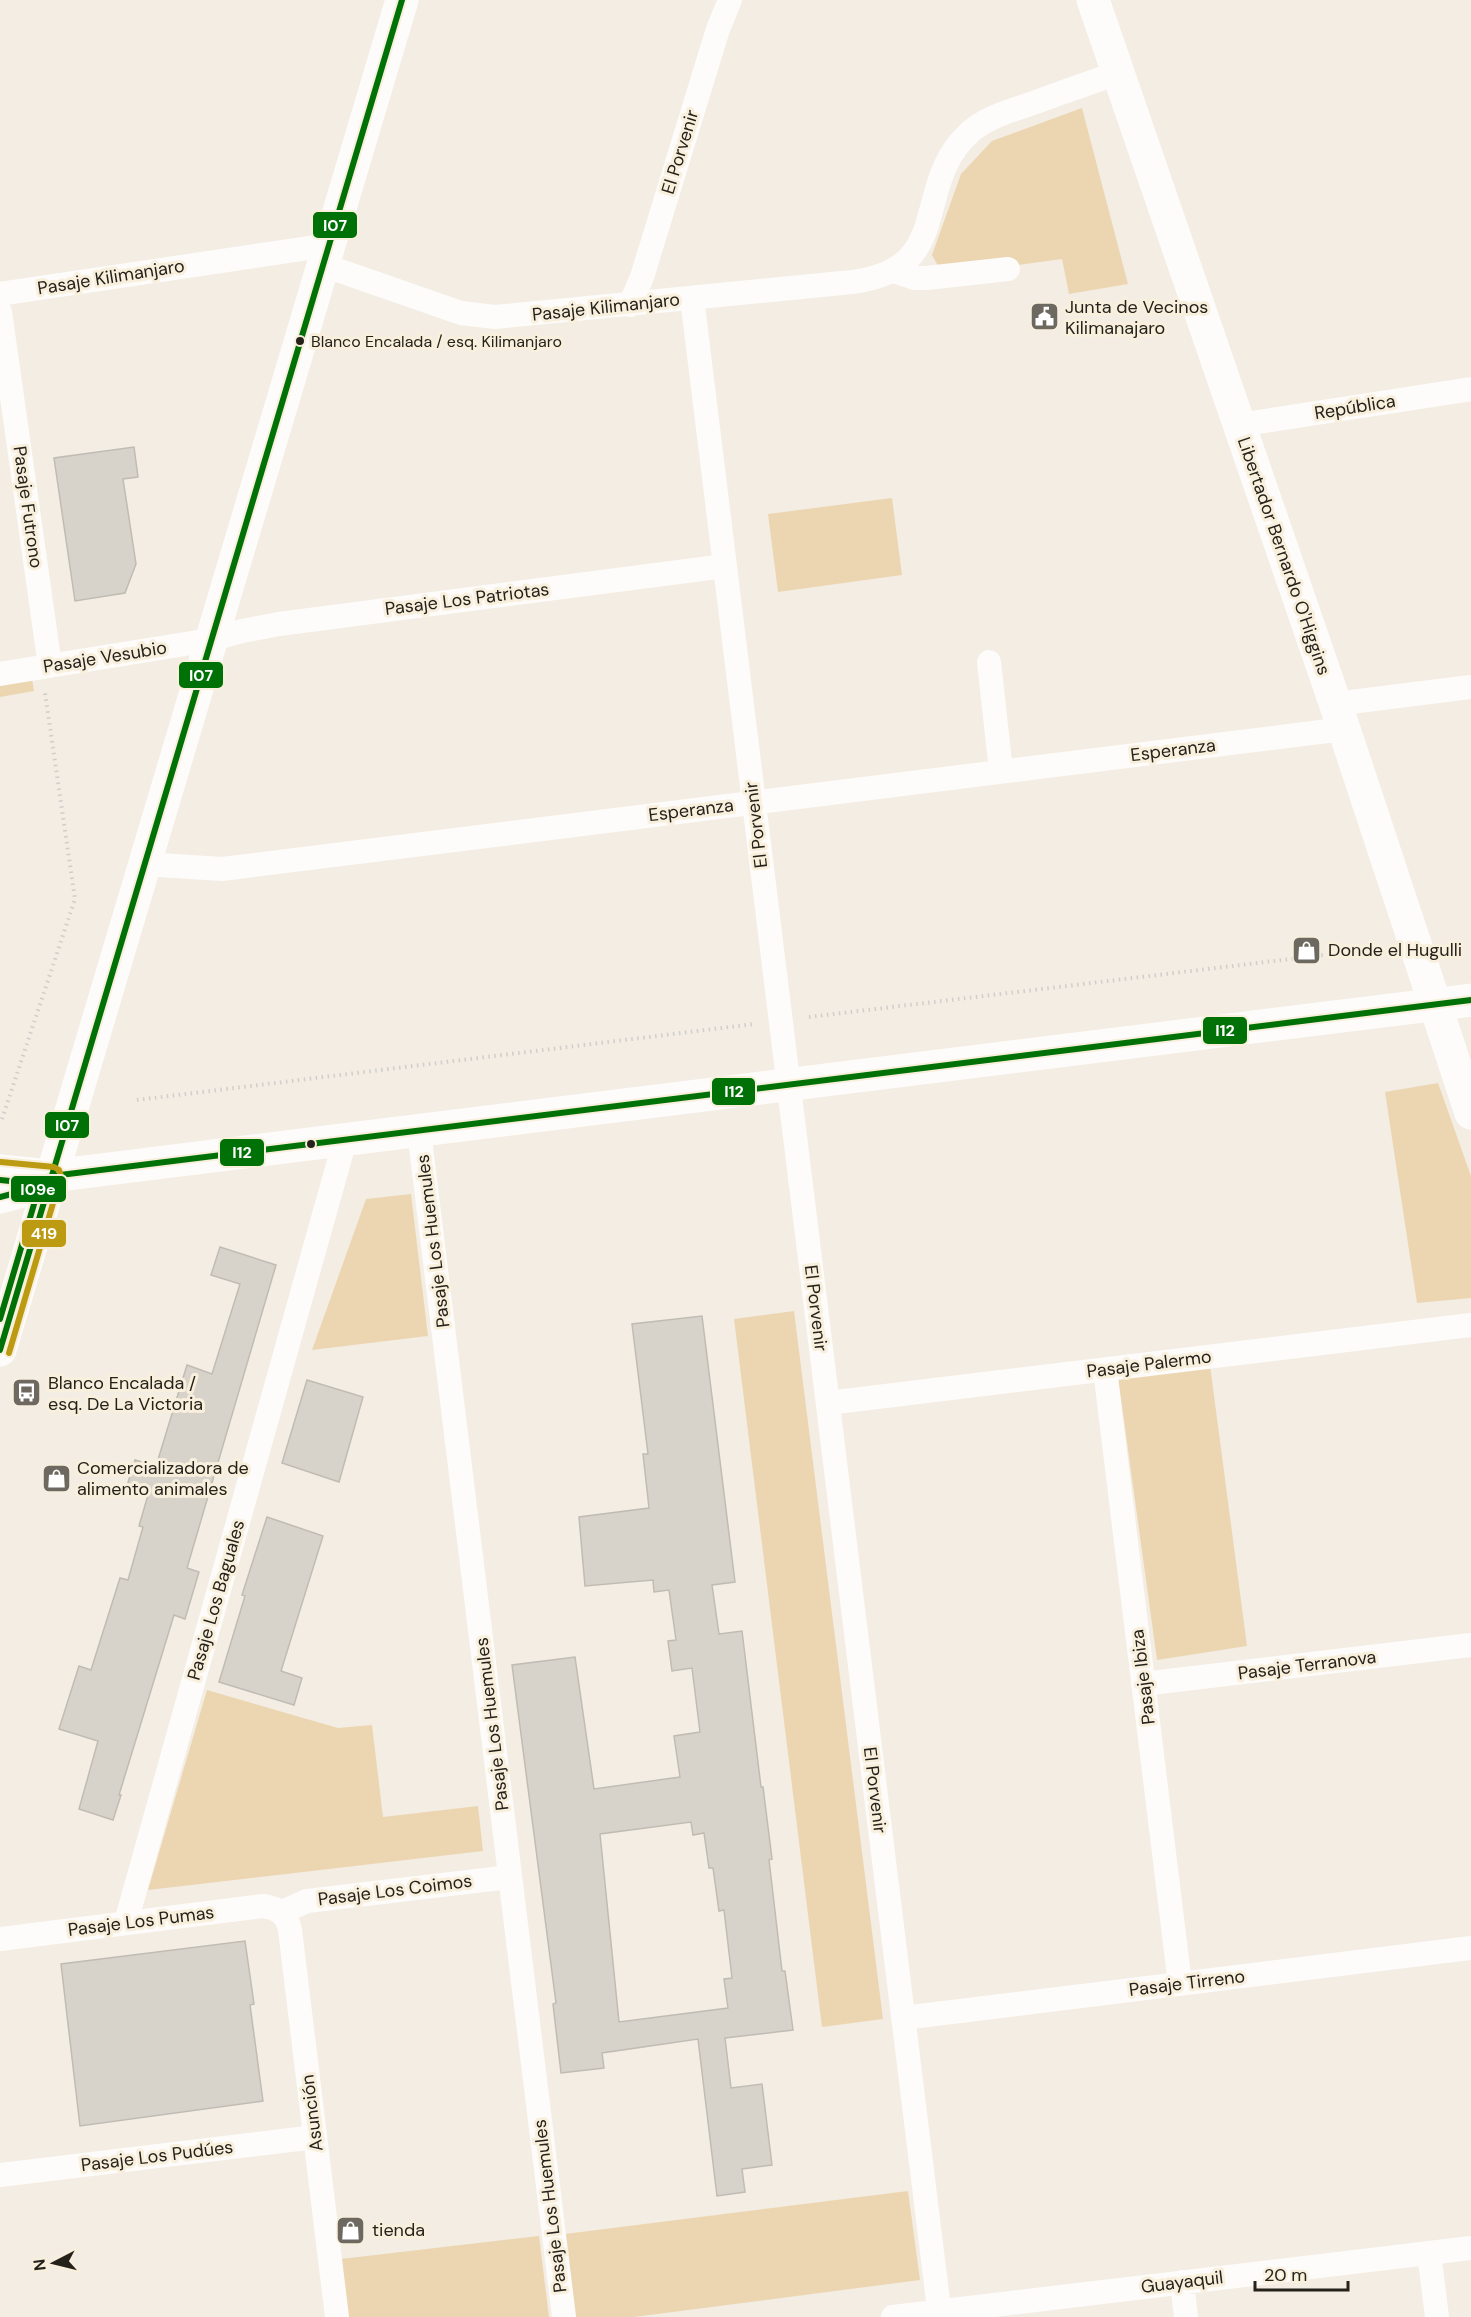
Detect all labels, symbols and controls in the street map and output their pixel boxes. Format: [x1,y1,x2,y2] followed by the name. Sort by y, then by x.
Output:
[656,107,704,197] street label: El Porvenir
[312,211,358,239] line badge: I07
[323,215,347,236] text: I07
[36,254,186,300] street label: Pasaje Kilimanjaro
[531,287,681,327] street label: Pasaje Kilimanjaro
[1065,295,1208,340] place label: Junta de Vecinos Kilimanajaro
[1028,301,1060,333] public building icon: Junta de Vecinos Kilimanajaro
[311,331,562,352] place label: Blanco Encalada / esq. Kilimanjaro
[294,335,306,347] marker: Blanco Encalada / esq. Kilimanjaro
[1313,389,1397,425] street label: República
[1232,434,1336,678] street label: Libertador Bernardo O'Higgins
[8,444,48,570] street label: Pasaje Futrono
[383,577,551,621] street label: Pasaje Los Patriotas
[42,635,168,679] street label: Pasaje Vesubio
[178,661,224,689] line badge: I07
[189,665,213,686] text: I07
[1129,733,1217,767] street label: Esperanza
[739,780,773,870] street label: El Porvenir
[647,793,735,827] street label: Esperanza
[1291,934,1323,966] shop icon: Donde el Hugulli
[1328,938,1462,962] place label: Donde el Hugulli
[1202,1016,1248,1045] line badge: I12
[1215,1020,1235,1041] text: I12
[711,1077,756,1106] line badge: I12
[724,1081,744,1102] text: I12
[44,1111,90,1139] line badge: I07
[55,1115,79,1136] text: I07
[219,1138,265,1167] line badge: I12
[305,1138,317,1150] unlabelled marker
[232,1142,252,1163] text: I12
[410,1153,456,1329] street label: Pasaje Los Huemules
[10,1175,67,1203] line badge: I09e
[20,1179,56,1200] text: I09e
[21,1219,67,1248] line badge: 419
[31,1223,57,1244] text: 419
[799,1263,833,1353] street label: El Porvenir
[1085,1344,1213,1384] street label: Pasaje Palermo
[48,1371,203,1416] place label: Blanco Encalada / esq. De La Victoria
[11,1377,43,1409] bus stop icon: Blanco Encalada / esq. De La Victoria
[77,1456,249,1501] place label: Comercializadora de alimento animales
[40,1462,72,1494] shop icon: Comercializadora de alimento animales
[182,1517,250,1683] street label: Pasaje Los Baguales
[1125,1628,1161,1726] street label: Pasaje Ibiza
[469,1636,515,1812] street label: Pasaje Los Huemules
[1236,1645,1378,1685] street label: Pasaje Terranova
[858,1745,892,1835] street label: El Porvenir
[316,1869,474,1911] street label: Pasaje Los Coimos
[66,1900,216,1942] street label: Pasaje Los Pumas
[1128,1964,1246,2002] street label: Pasaje Tirreno
[295,2073,329,2153] street label: Asunción
[527,2118,573,2294] street label: Pasaje Los Huemules
[79,2135,235,2177] street label: Pasaje Los Pudúes
[335,2214,367,2246] shop icon: tienda
[372,2218,425,2242] place label: tienda
[24,2233,84,2293] north arrow
[1255,2254,1348,2292] scale bar
[28,2258,51,2272] text: N
[1264,2263,1307,2287] text: 20 m
[1140,2265,1224,2299] street label: Guayaquil

